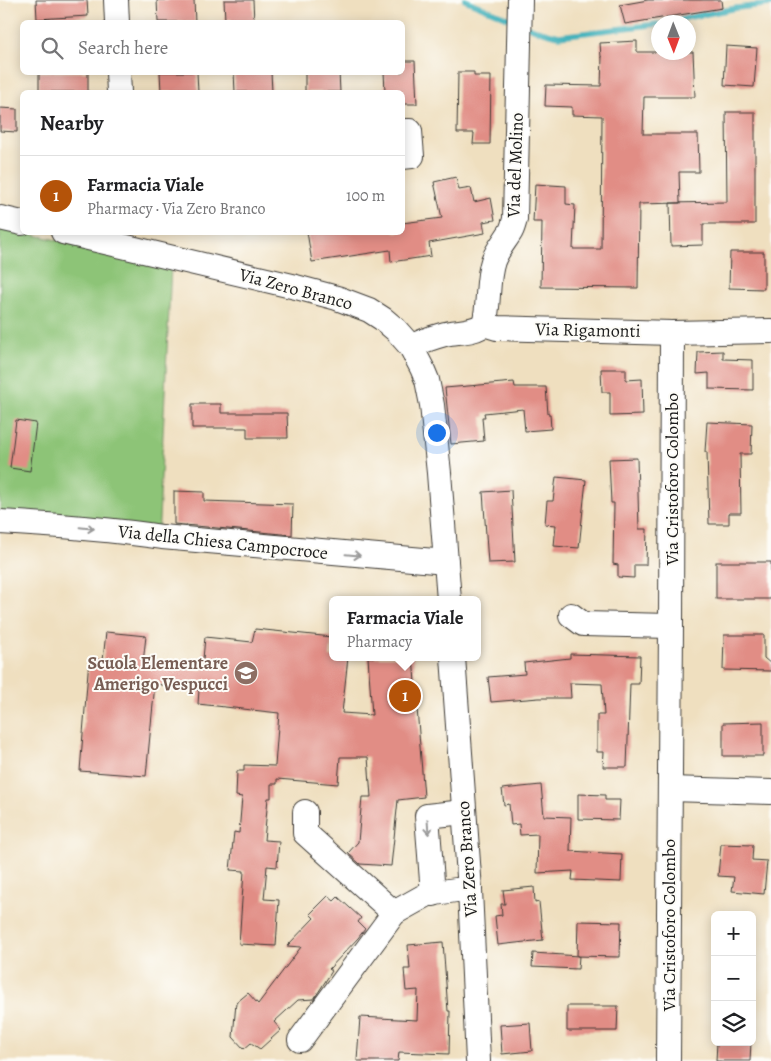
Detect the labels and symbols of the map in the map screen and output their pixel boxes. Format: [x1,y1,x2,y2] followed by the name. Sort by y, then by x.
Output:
[651,15,696,60] north arrow
[501,112,529,219] street label: Via del Molino
[236,262,355,316] street label: Via Zero Branco
[534,317,641,343] street label: Via Rigamonti
[660,393,684,566] street label: Via Cristoforo Colombo
[424,420,450,446] your location
[116,519,329,565] street label: Via della Chiesa Campocroce
[78,523,94,533] one-way arrow
[344,550,360,559] one-way arrow
[88,651,228,696] place label: Scuola Elementare Amerigo Vespucci
[233,660,259,686] school or university icon: Scuola Elementare Amerigo Vespucci
[389,677,421,715] pin: 1
[451,800,483,919] street label: Via Zero Branco
[423,819,433,835] one-way arrow
[657,839,681,1012] street label: Via Cristoforo Colombo

